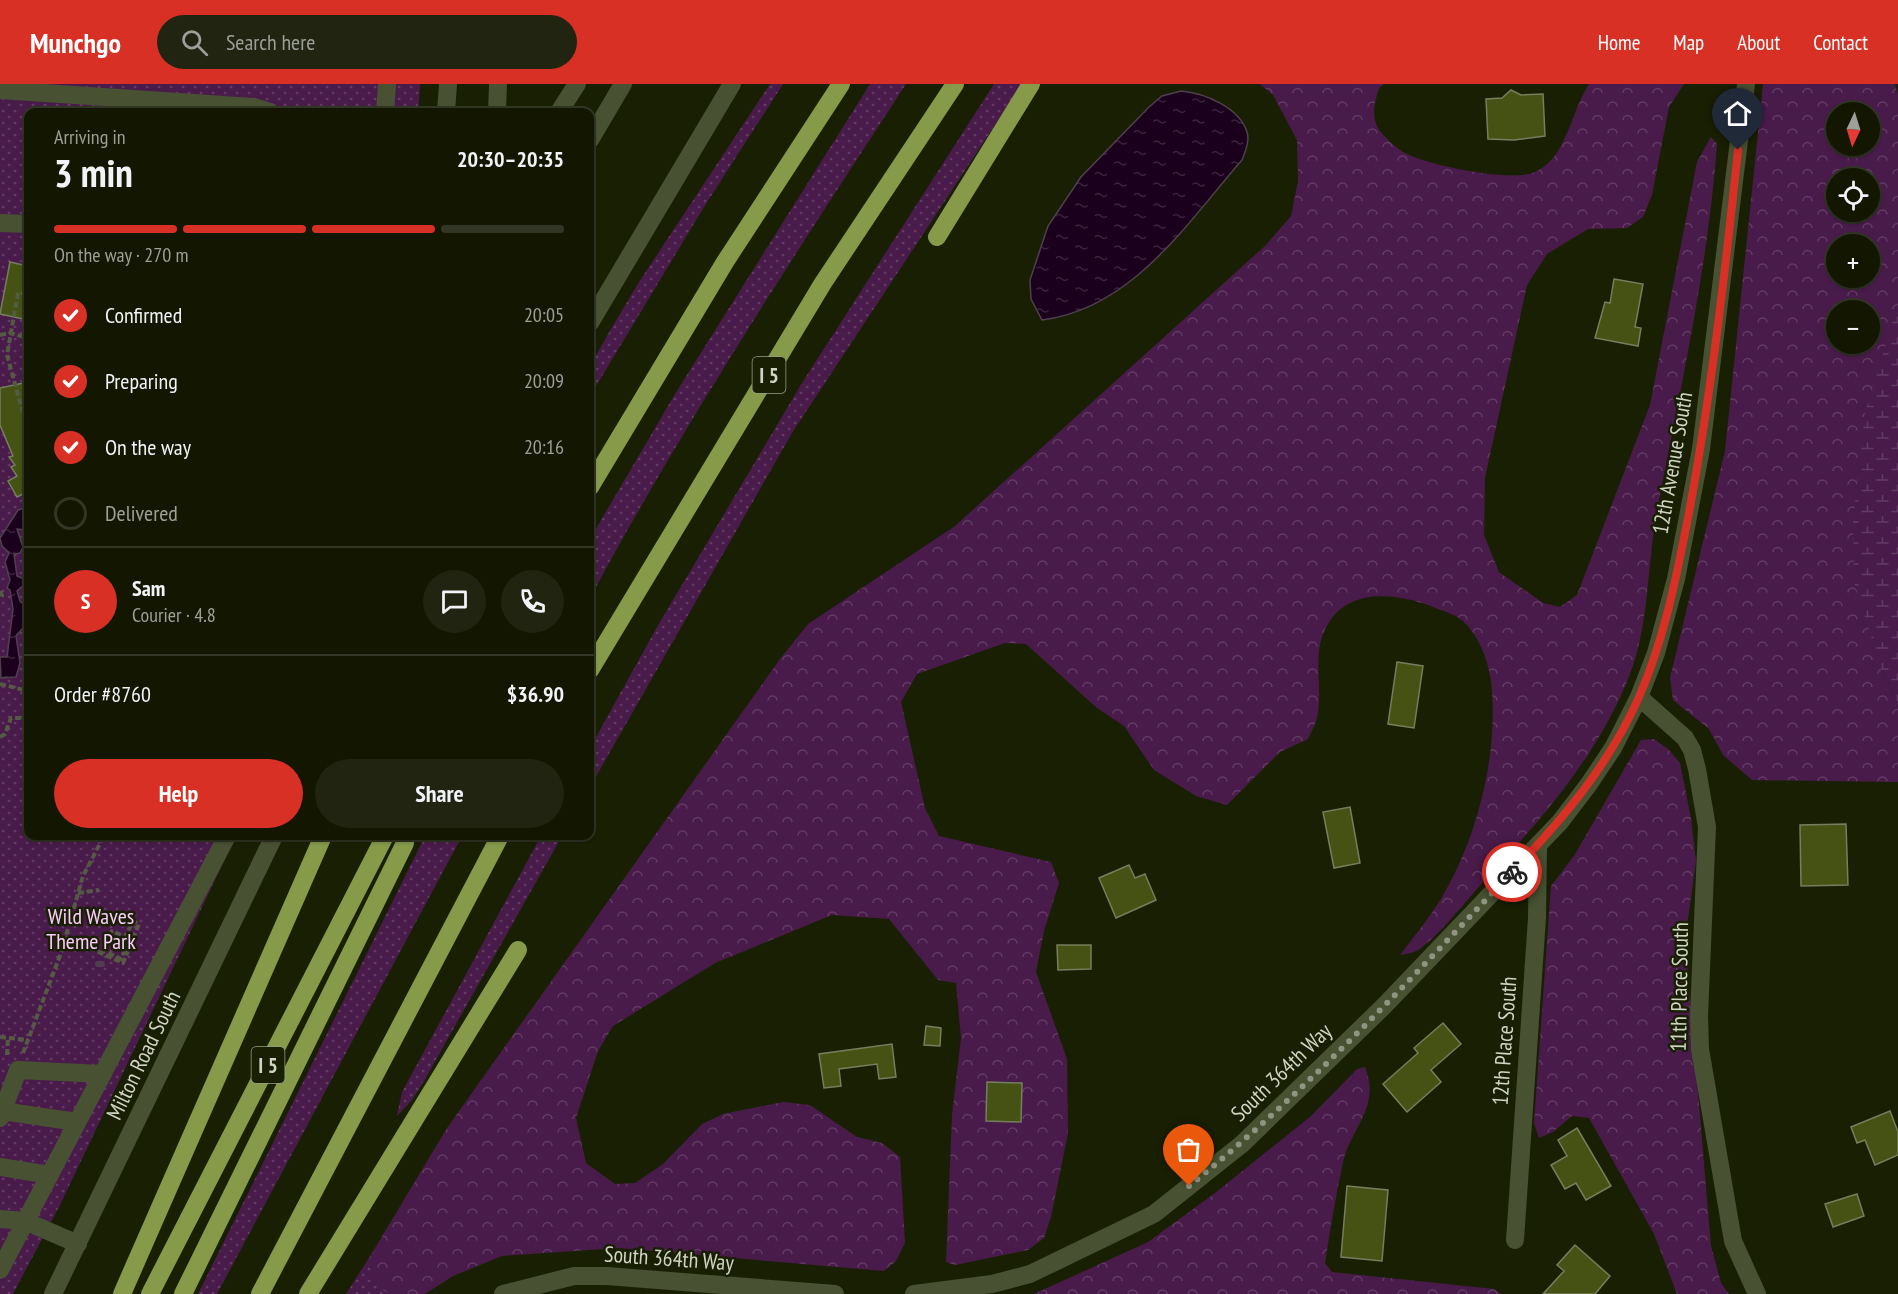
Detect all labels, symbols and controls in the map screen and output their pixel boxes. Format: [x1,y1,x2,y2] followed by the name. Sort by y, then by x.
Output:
[157,15,577,69] search box
[30,24,121,61] text: Munchgo
[178,26,211,59] icon: search
[226,28,315,56] text: Search here
[1598,29,1640,56] text: Home
[1673,29,1704,56] text: Map
[1737,29,1780,56] text: About
[1813,29,1868,56] text: Contact
[1712,88,1763,150] pin
[1721,97,1754,130] icon: home
[1826,102,1880,156] north arrow
[1826,102,1880,354] map controls
[54,124,126,150] text: Arriving in
[457,145,564,173] text: 20:30–20:35
[54,147,133,198] text: 3 min
[1826,168,1880,222] button: locate
[1826,234,1880,288] button: +
[54,242,189,268] text: On the way · 270 m
[54,299,87,332] icon: check
[1826,300,1880,354] button: −
[105,301,182,329] text: Confirmed
[524,302,564,328] text: 20:05
[752,357,786,393] road number: I 5
[54,365,87,398] icon: check
[105,367,178,395] text: Preparing
[524,368,564,394] text: 20:09
[1646,390,1698,536] street label: 12th Avenue South
[54,431,87,464] icon: check
[105,433,191,461] text: On the way
[524,434,564,460] text: 20:16
[105,499,178,527] text: Delivered
[423,570,486,633] button: chat
[501,570,564,633] button: phone
[132,574,165,602] text: Sam
[81,587,90,615] text: S
[132,602,216,628] text: Courier · 4.8
[54,680,151,708] text: Order #8760
[507,680,564,708] text: $36.90
[54,759,303,828] button: Help
[315,759,564,828] button: Share
[1482,842,1542,902] courier
[1496,856,1529,889] icon: bike
[46,902,136,955] park label: Wild Waves Theme Park
[1664,922,1694,1052] street label: 11th Place South
[1486,975,1522,1107] street label: 12th Place South
[100,986,186,1124] street label: Milton Road South
[1225,1016,1338,1127] street label: South 364th Way
[252,1047,284,1083] road number: I 5
[1163,1124,1214,1186] pin
[1172,1133,1205,1166] icon: bag
[603,1240,735,1277] street label: South 364th Way

